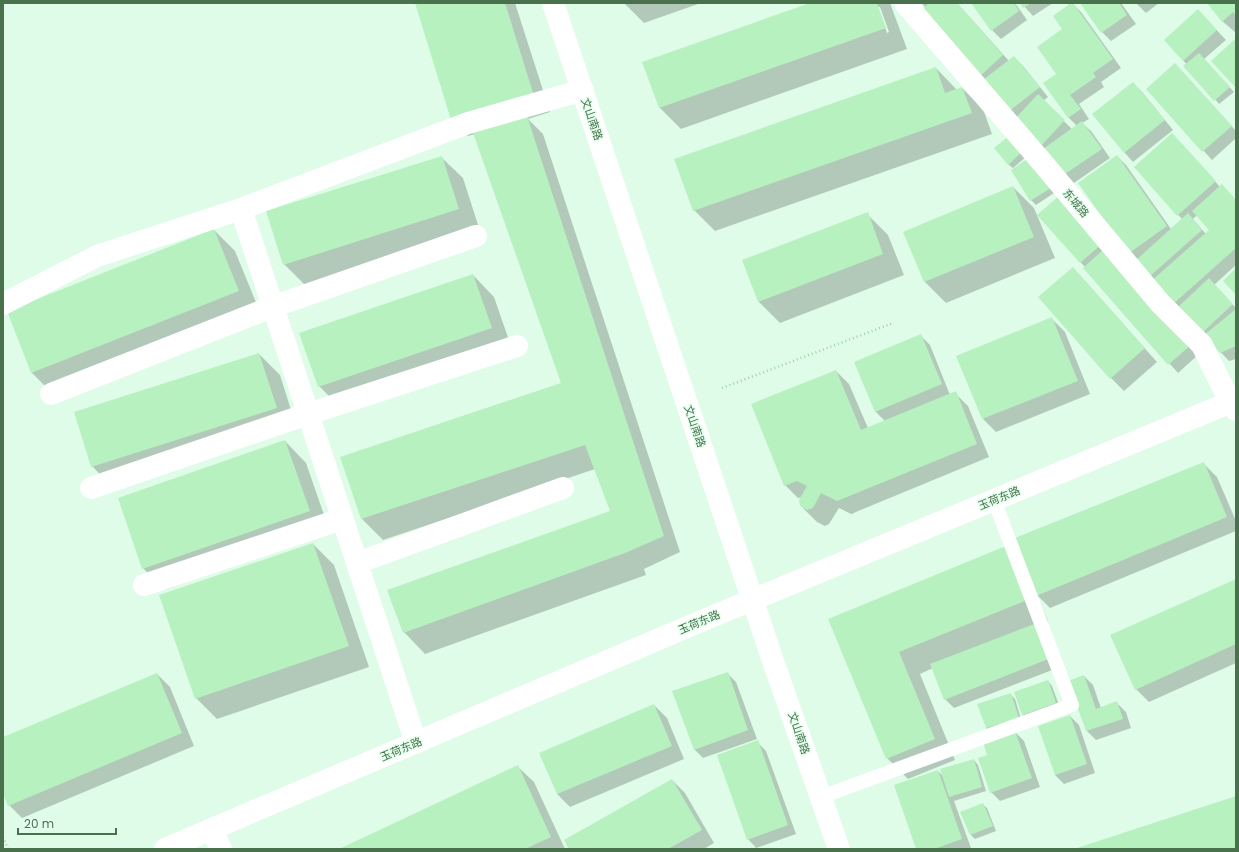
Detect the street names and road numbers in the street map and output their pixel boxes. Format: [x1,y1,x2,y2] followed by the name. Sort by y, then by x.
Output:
[577,96,607,142] street label: 文山南路
[1059,185,1093,221] street label: 东城路
[680,403,710,449] street label: 文山南路
[976,482,1022,514] street label: 玉荷东路
[676,606,722,638] street label: 玉荷东路
[784,710,814,756] street label: 文山南路
[378,733,424,765] street label: 玉荷东路

